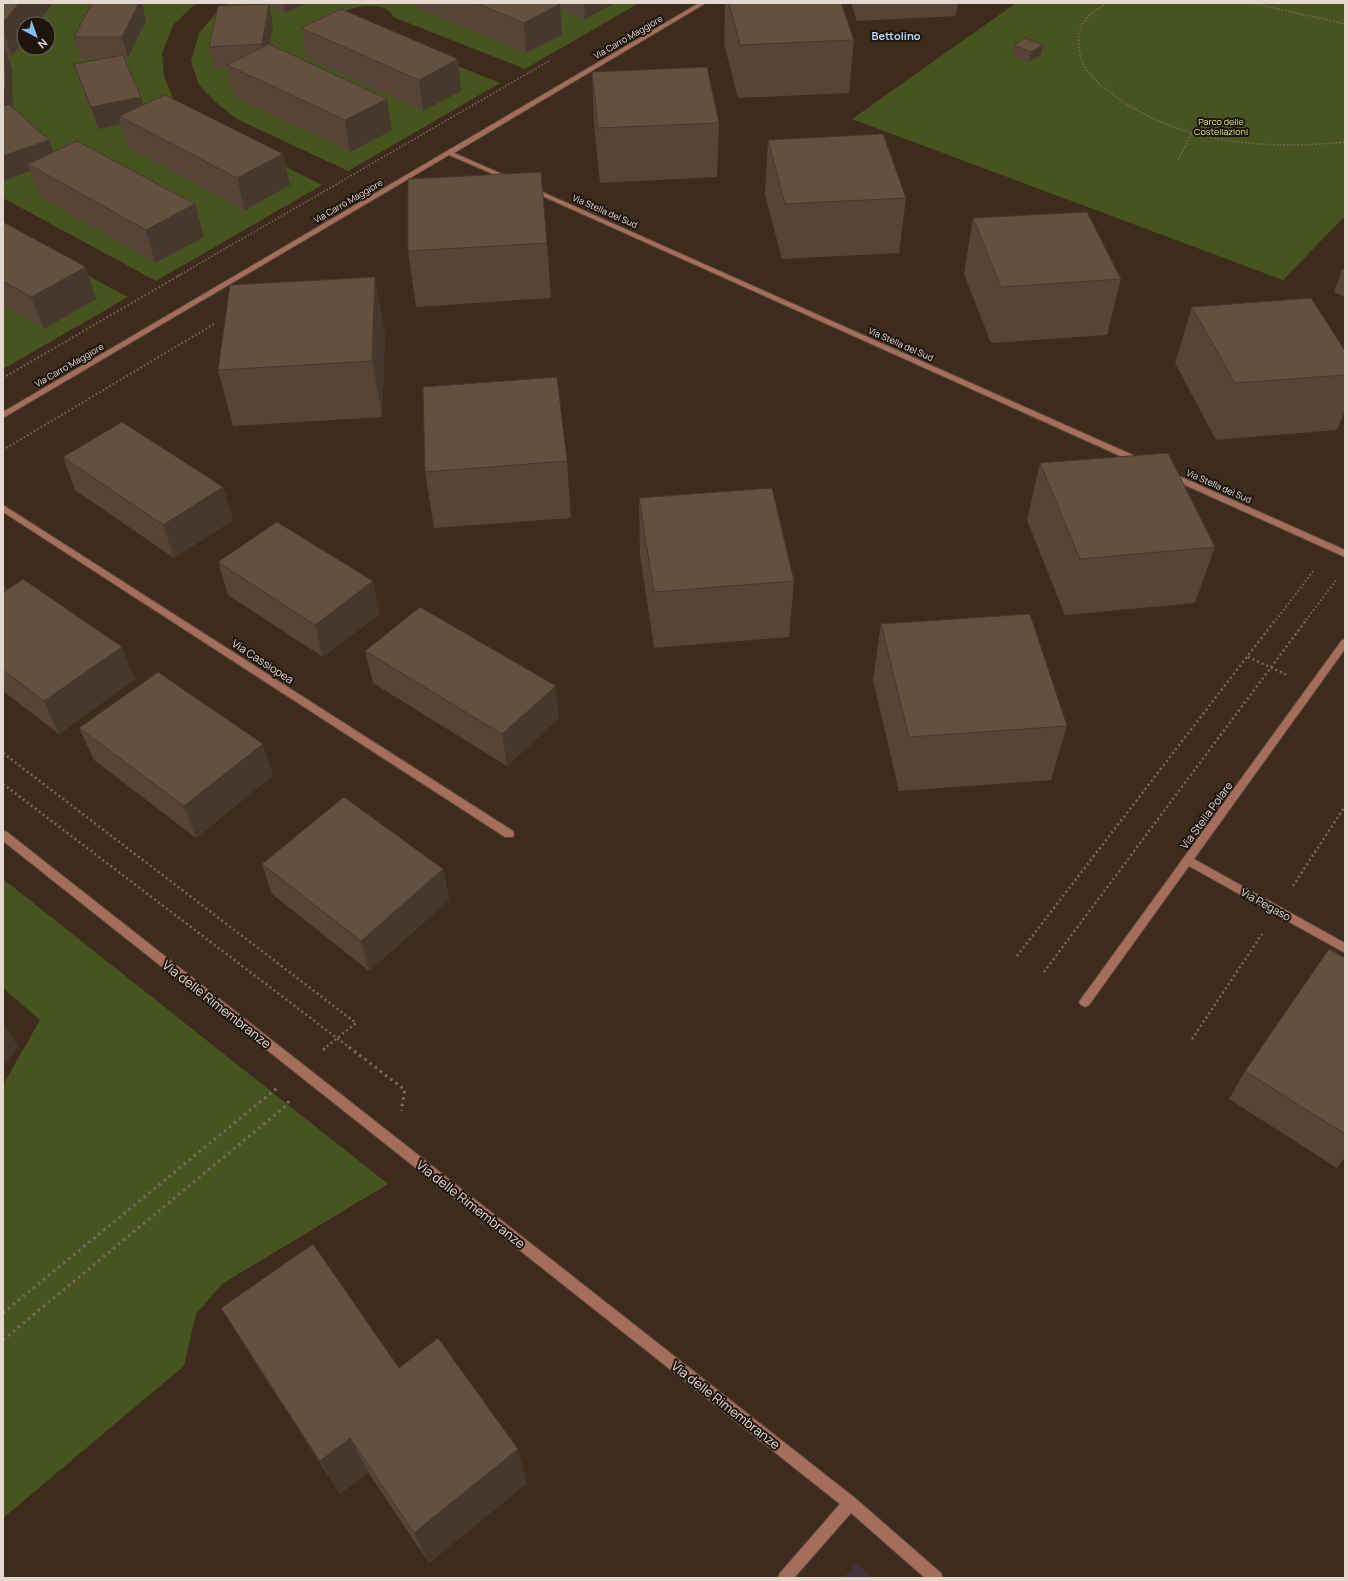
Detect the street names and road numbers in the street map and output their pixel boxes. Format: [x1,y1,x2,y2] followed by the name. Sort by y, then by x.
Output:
[591,12,665,62] street label: Via Carro Maggiore
[311,176,385,226] street label: Via Carro Maggiore
[570,191,640,231] street label: Via Stella del Sud
[866,324,936,364] street label: Via Stella del Sud
[32,340,106,390] street label: Via Carro Maggiore
[1184,466,1254,506] street label: Via Stella del Sud
[229,635,297,687] street label: Via Cassiopea
[1176,778,1236,852] street label: Via Stella Polare
[1238,884,1294,924] street label: Via Pegaso
[159,956,276,1052] street label: Via delle Rimembranze
[413,1156,530,1252] street label: Via delle Rimembranze
[668,1357,785,1453] street label: Via delle Rimembranze

